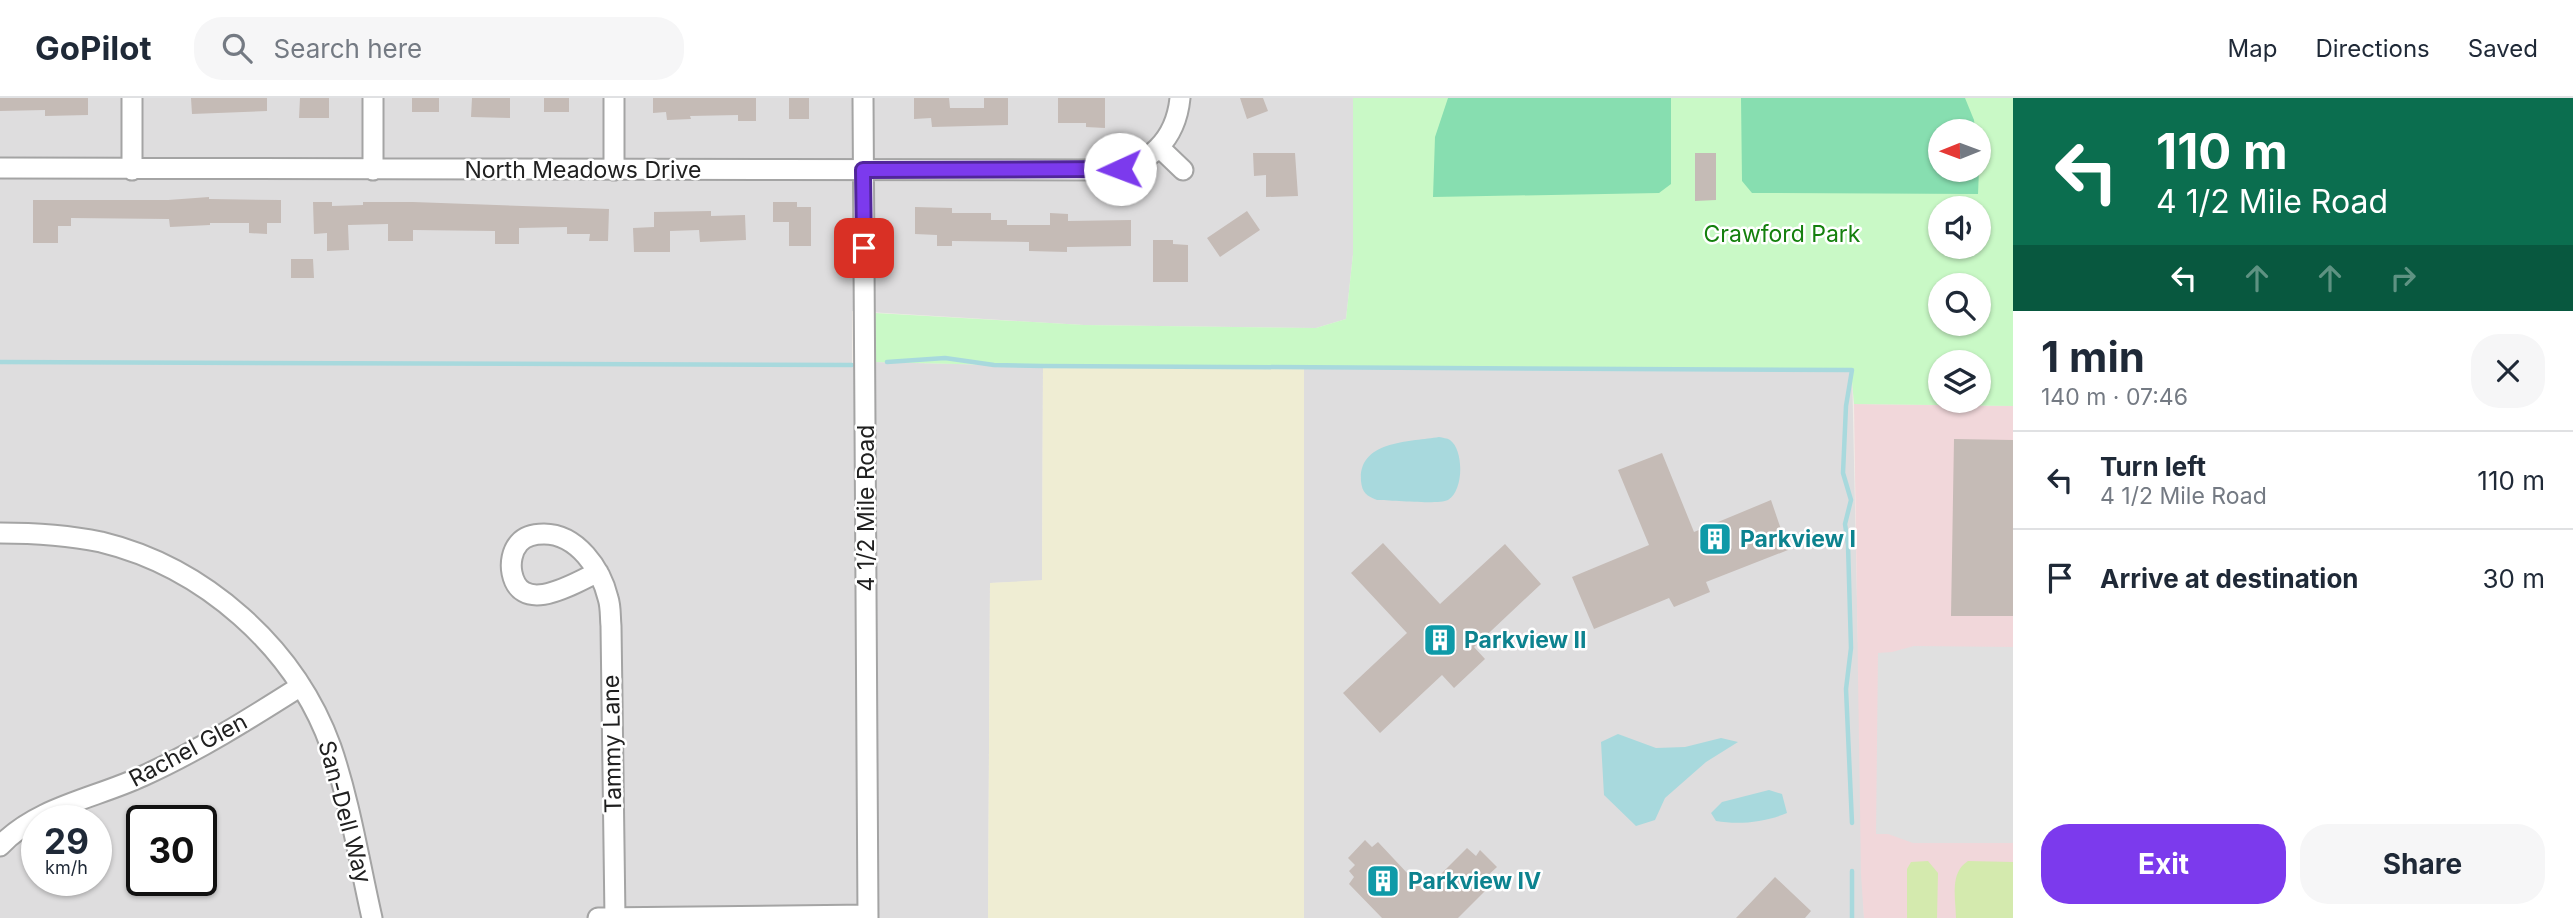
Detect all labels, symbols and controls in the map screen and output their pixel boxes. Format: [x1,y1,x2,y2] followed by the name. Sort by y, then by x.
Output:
[194,17,684,80] search box
[35,28,152,68] text: GoPilot
[218,29,256,67] icon: search
[274,33,422,64] text: Search here
[2228,34,2277,63] text: Map
[2315,34,2430,63] text: Directions
[2468,34,2538,63] text: Saved
[1928,119,1992,182] north arrow
[1928,119,1991,413] map controls
[2156,122,2288,181] text: 110 m
[2041,126,2132,217] icon: left
[1083,132,1157,206] position arrow
[464,156,702,184] street label: North Meadows Drive
[2156,182,2388,221] text: 4 1/2 Mile Road
[1928,196,1991,259] button: sound
[834,218,894,278] pin
[1704,220,1861,248] park label: Crawford Park
[845,229,883,267] icon: arrive
[2165,259,2203,297] icon: left
[2238,259,2276,297] icon: ahead
[2311,259,2349,297] icon: ahead
[2384,259,2422,297] icon: right
[1928,273,1991,336] button: search
[2041,331,2145,382] text: 1 min
[2471,334,2545,408] button: close
[1928,350,1991,413] button: layers
[2041,383,2188,411] text: 140 m · 07:46
[852,425,880,591] street label: 4 1/2 Mile Road
[2100,451,2206,482] text: Turn left
[2041,461,2079,499] icon: left
[2477,465,2545,496] text: 110 m
[2100,482,2267,510] text: 4 1/2 Mile Road
[1696,520,1734,558] building icon: Parkview I
[1740,525,1856,553] place label: Parkview I
[2041,559,2079,597] icon: arrive
[2100,563,2359,594] text: Arrive at destination
[2482,563,2545,594] text: 30 m
[1421,621,1459,659] building icon: Parkview II
[1464,626,1587,654] place label: Parkview II
[597,675,627,813] street label: Tammy Lane
[124,707,252,793] street label: Rachel Glen
[313,738,377,886] street label: San-Dell Way
[126,805,217,896] speed limit sign: 30
[44,820,89,862] text: 29
[2041,824,2286,904] button: Exit
[2300,824,2545,904] button: Share
[45,857,88,878] text: km/h
[1364,862,1402,900] building icon: Parkview IV
[1408,867,1541,895] place label: Parkview IV

